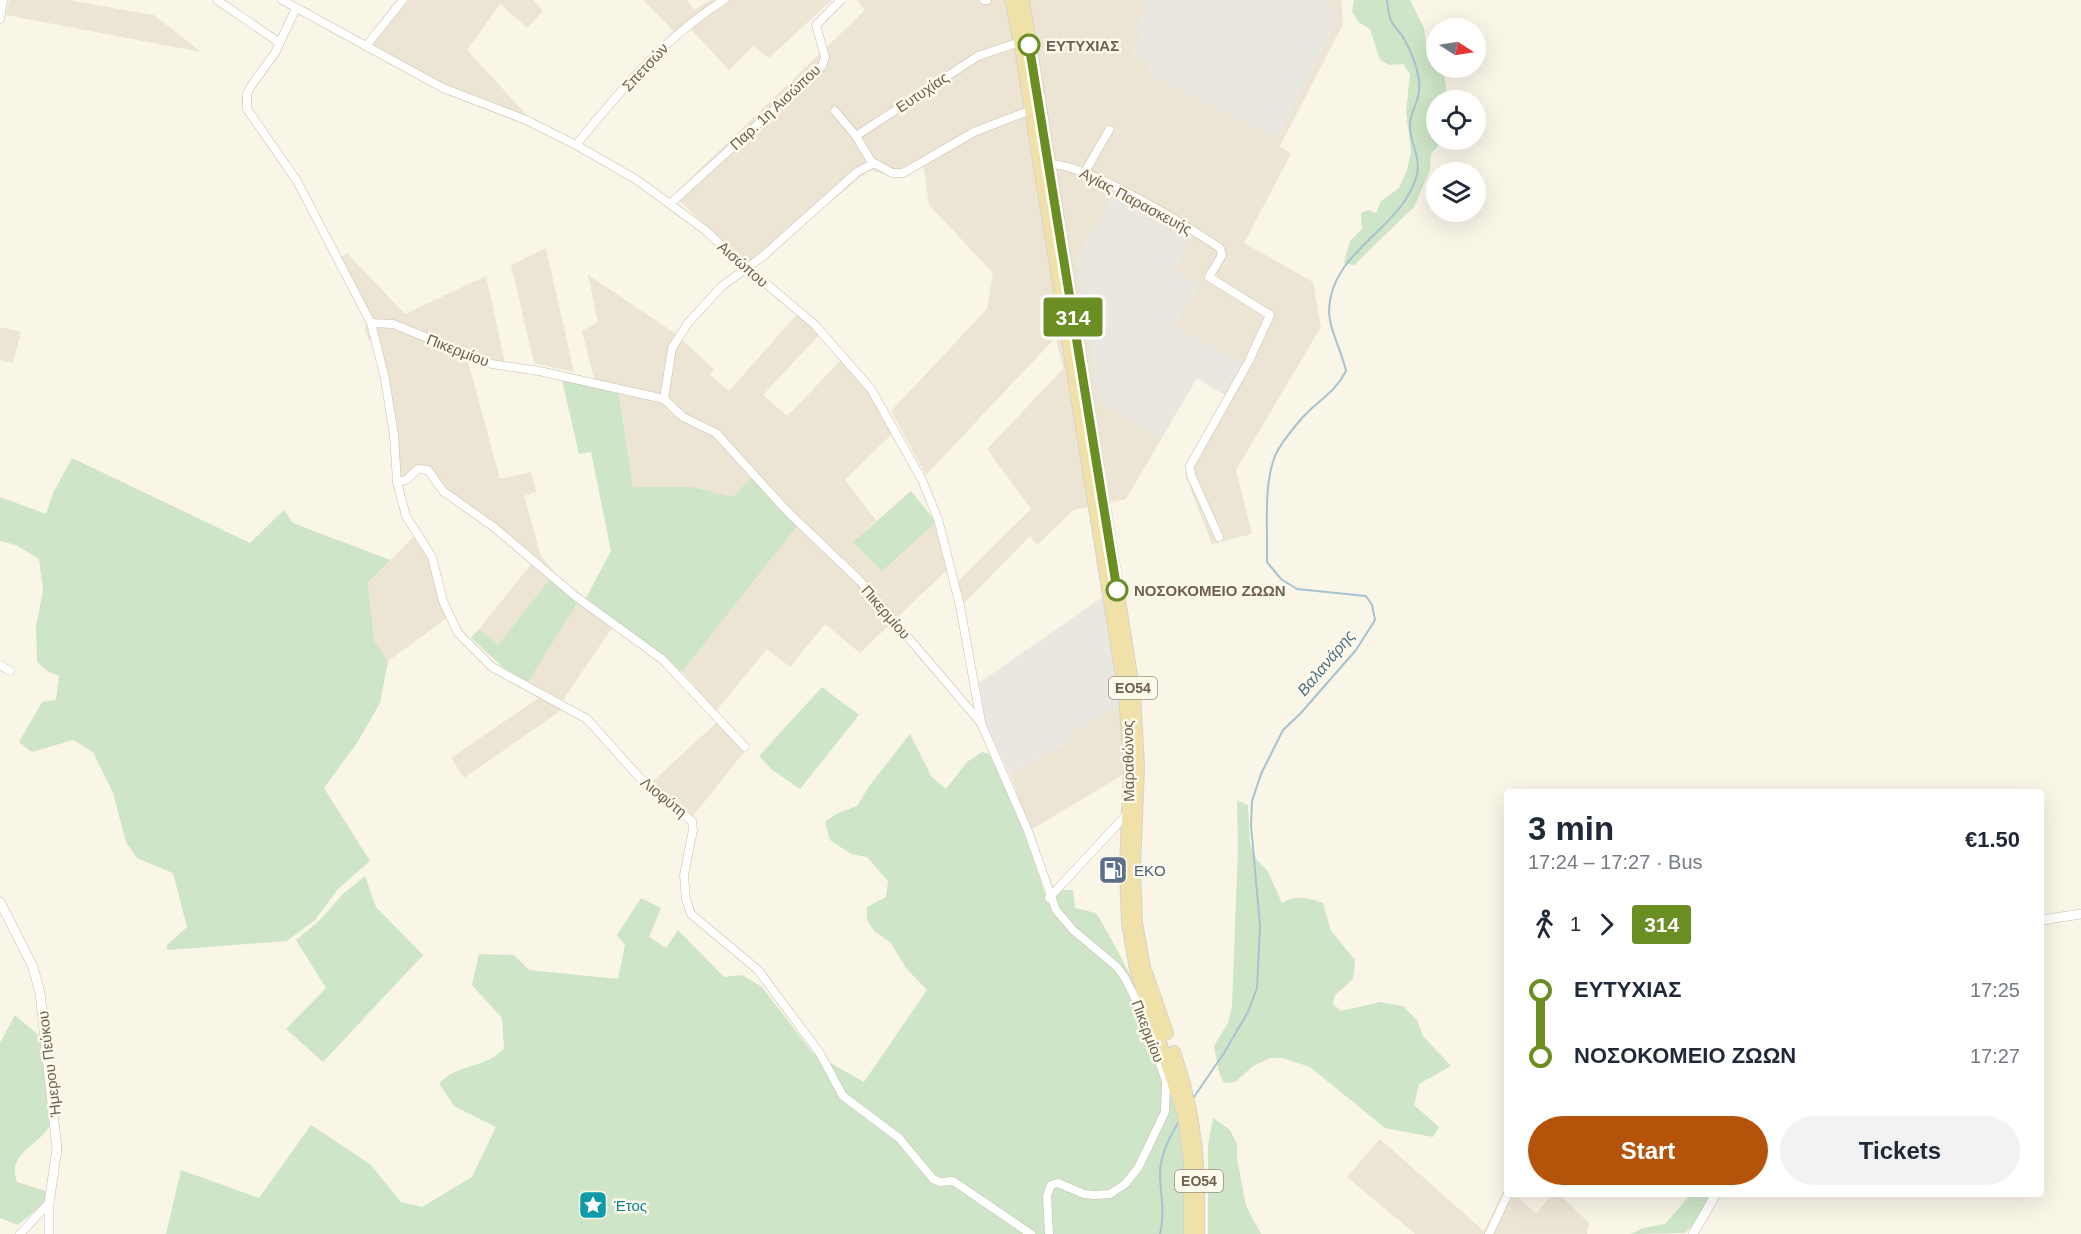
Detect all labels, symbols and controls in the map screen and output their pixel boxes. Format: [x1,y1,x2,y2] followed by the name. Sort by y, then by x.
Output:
[1426,18,1486,78] north arrow
[1426,18,1486,222] map controls
[1018,34,1040,56] marker: ΕΥΤΥΧΙΑΣ
[1046,37,1119,54] place label: ΕΥΤΥΧΙΑΣ
[618,39,672,95] street label: Σπετσών
[726,61,824,153] street label: Παρ. 1η Αισώπου
[893,68,951,116] street label: Ευτυχίας
[1426,90,1486,150] button: locate
[1426,162,1486,222] button: layers
[1077,164,1195,238] street label: Αγίας Παρασκευής
[714,238,772,290] street label: Αισώπου
[1038,298,1108,336] line badge: 314
[1055,306,1091,329] text: 314
[424,330,492,370] street label: Πικερμίου
[1106,579,1128,601] marker: ΝΟΣΟΚΟΜΕΙΟ ΖΩΩΝ
[858,582,914,642] street label: Πικερμίου
[1134,582,1286,599] place label: ΝΟΣΟΚΟΜΕΙΟ ΖΩΩΝ
[1294,627,1358,699] water label: Βαλανάρης
[1109,677,1157,699] road number: ΕΟ54
[1119,720,1137,802] street label: Μαραθώνος
[638,773,690,821] street label: Λιοφύτη
[1528,810,1614,847] text: 3 min
[1965,827,2020,852] text: €1.50
[1528,851,1703,873] text: 17:24 – 17:27 · Bus
[1097,854,1129,886] fuel station icon: EKO
[1134,862,1166,879] place label: EKO
[1528,908,1561,941] icon: walk
[1590,908,1623,941] icon: forward
[1570,913,1581,935] text: 1
[1644,913,1679,936] text: 314
[1574,977,1681,1002] text: ΕΥΤΥΧΙΑΣ
[1970,979,2020,1001] text: 17:25
[1128,997,1168,1065] street label: Πικερμίου
[34,1010,64,1119] street label: Ήμερου Πεύκου
[1574,1043,1796,1068] text: ΝΟΣΟΚΟΜΕΙΟ ΖΩΩΝ
[1970,1045,2020,1067] text: 17:27
[1528,1116,1768,1185] button: Start
[1780,1116,2020,1185] button: Tickets
[1175,1170,1223,1192] road number: ΕΟ54
[577,1189,609,1221] place icon: Έτος
[613,1197,647,1214] place label: Έτος

